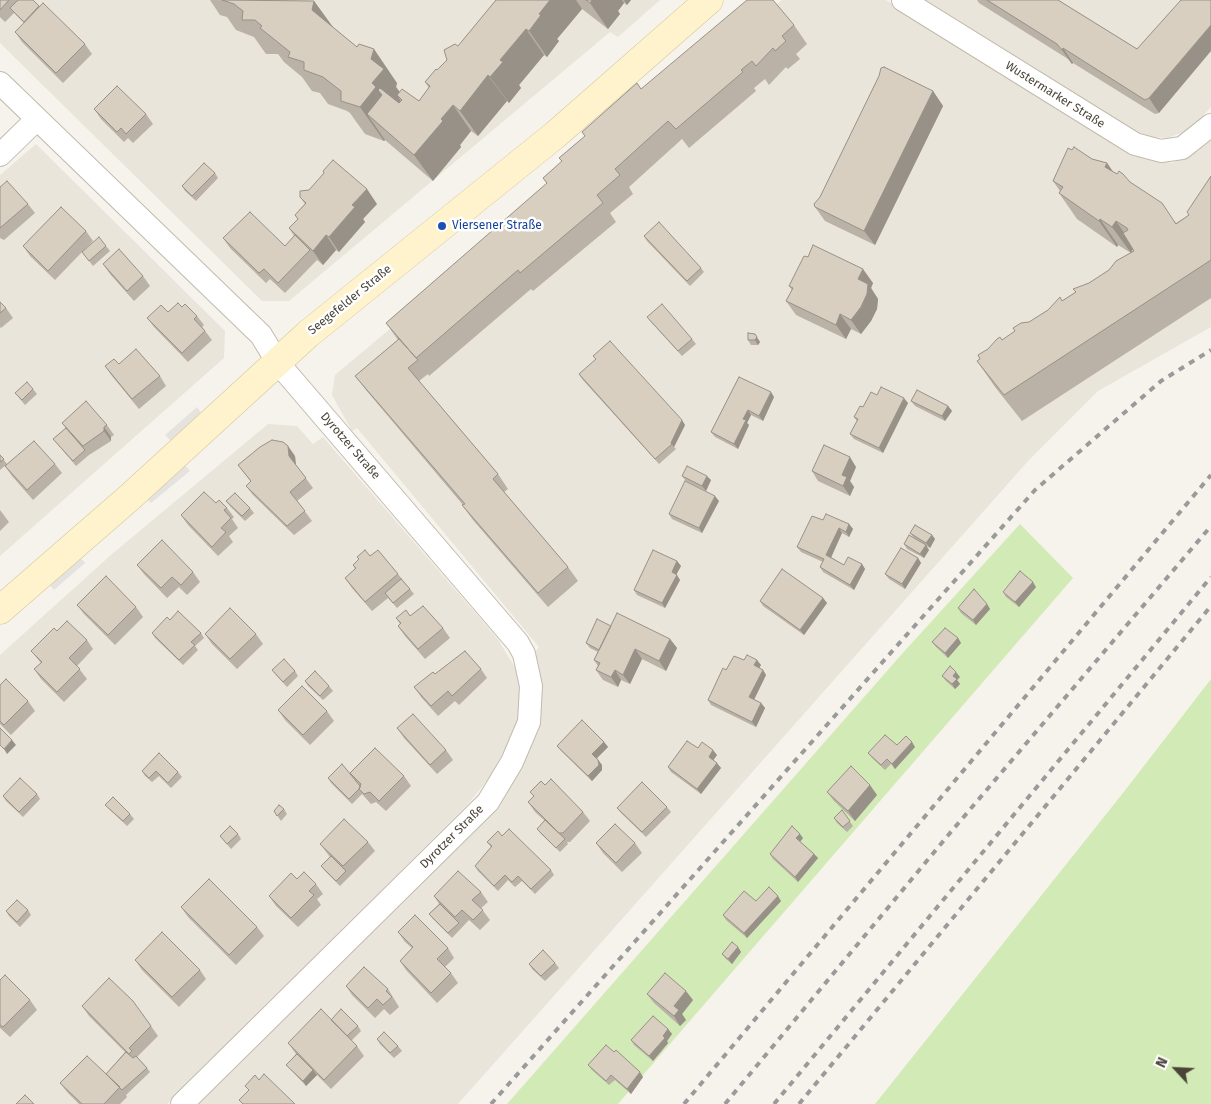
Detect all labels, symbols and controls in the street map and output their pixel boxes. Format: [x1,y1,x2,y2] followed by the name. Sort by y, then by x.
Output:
[1003,58,1107,132] street label: Wustermarker Straße
[452,219,542,233] place label: Viersener Straße
[436,220,448,232] marker: Viersener Straße
[305,262,395,338] street label: Seegefelder Straße
[317,410,383,482] street label: Dyrotzer Straße
[417,802,487,872] street label: Dyrotzer Straße
[1151,1044,1201,1094] north arrow
[1152,1055,1172,1070] text: N

